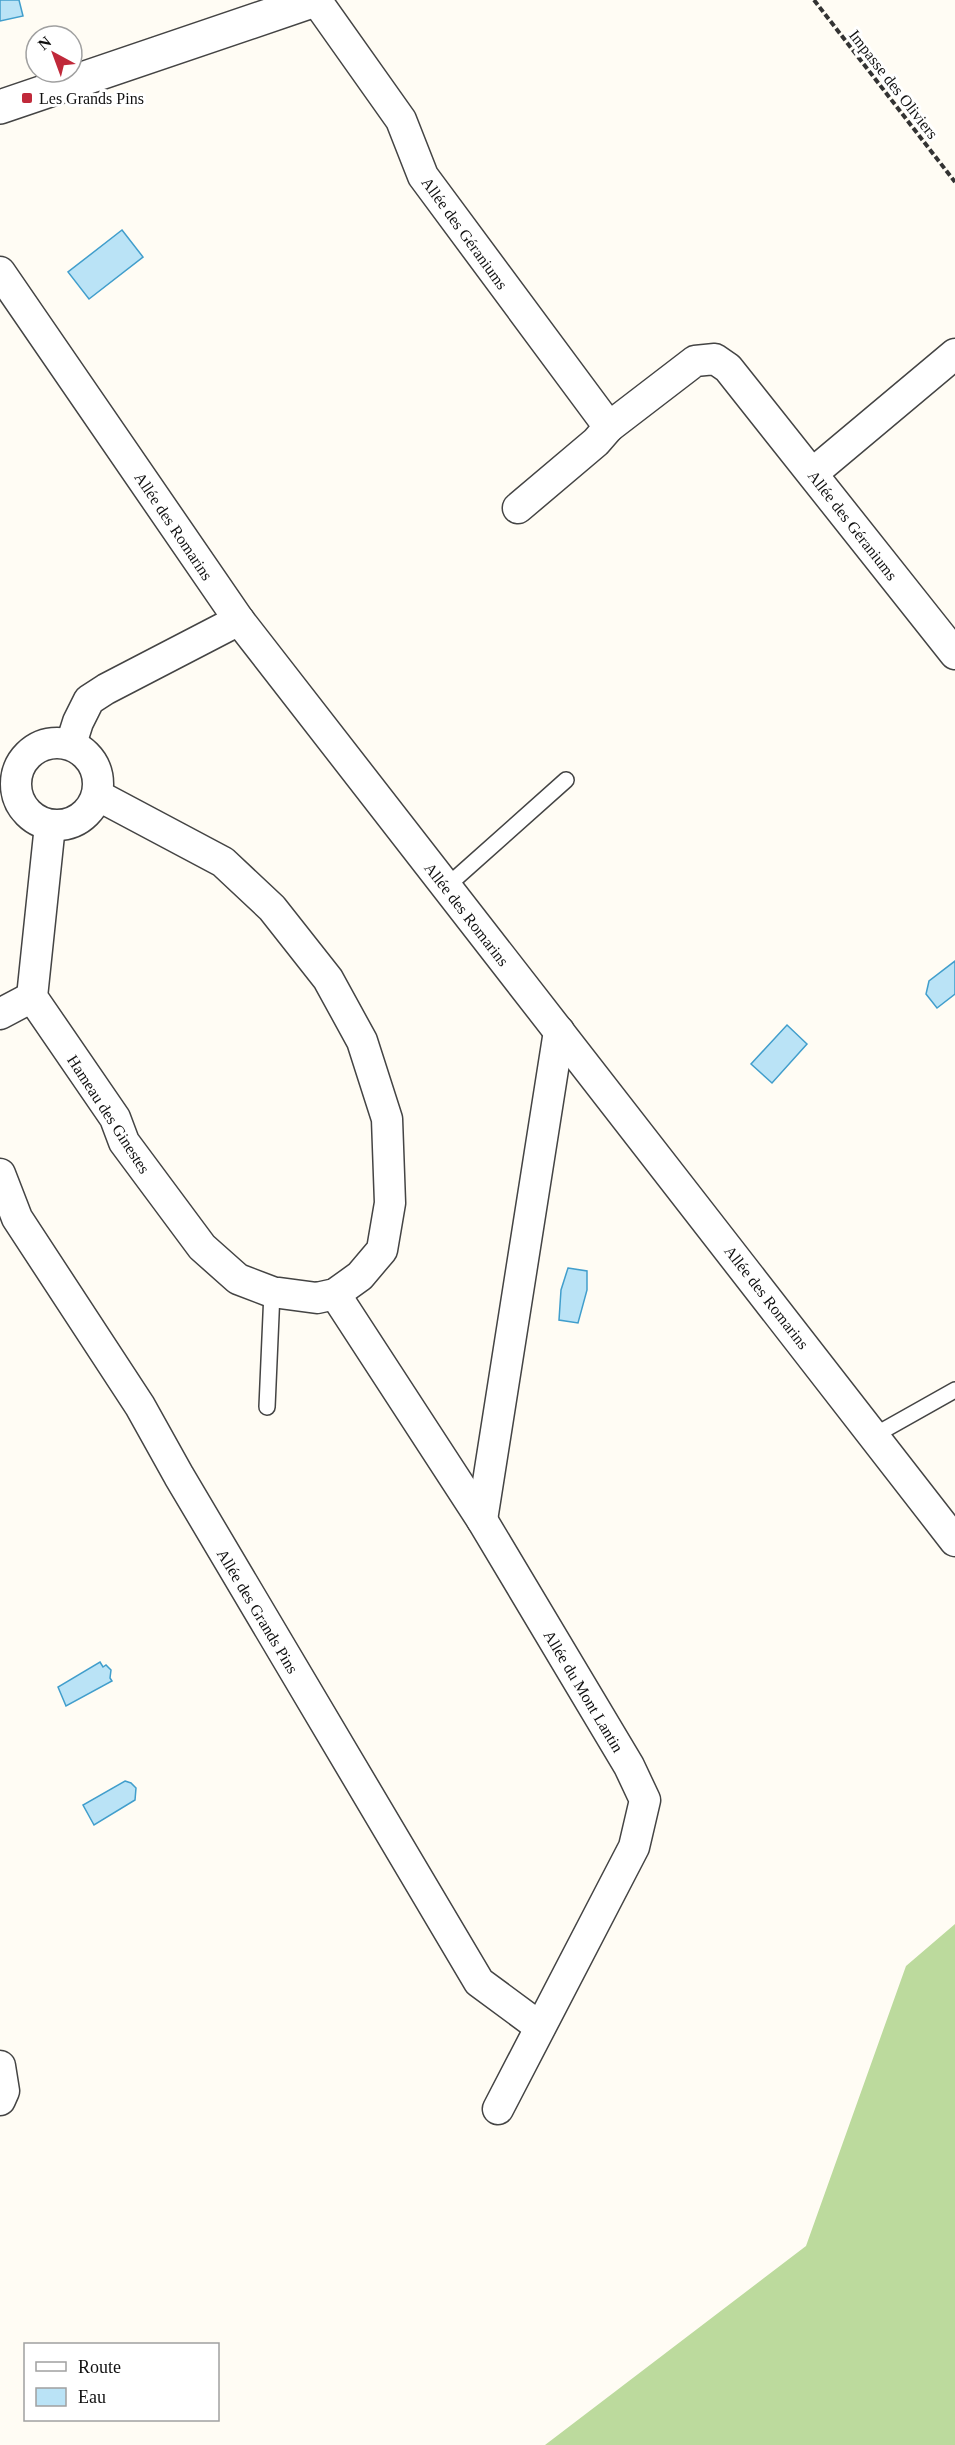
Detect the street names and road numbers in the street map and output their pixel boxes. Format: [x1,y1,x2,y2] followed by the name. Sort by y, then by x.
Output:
[845,27,941,143] street label: Impasse des Oliviers
[418,174,511,293] street label: Allée des Géraniums
[805,467,901,583] street label: Allée des Géraniums
[131,469,216,583] street label: Allée des Romarins
[421,859,512,969] street label: Allée des Romarins
[64,1052,153,1177] street label: Hameau des Ginestes
[721,1242,812,1352] street label: Allée des Romarins
[214,1546,301,1676] street label: Allée des Grands Pins
[540,1627,627,1755] street label: Allée du Mont Lantin

